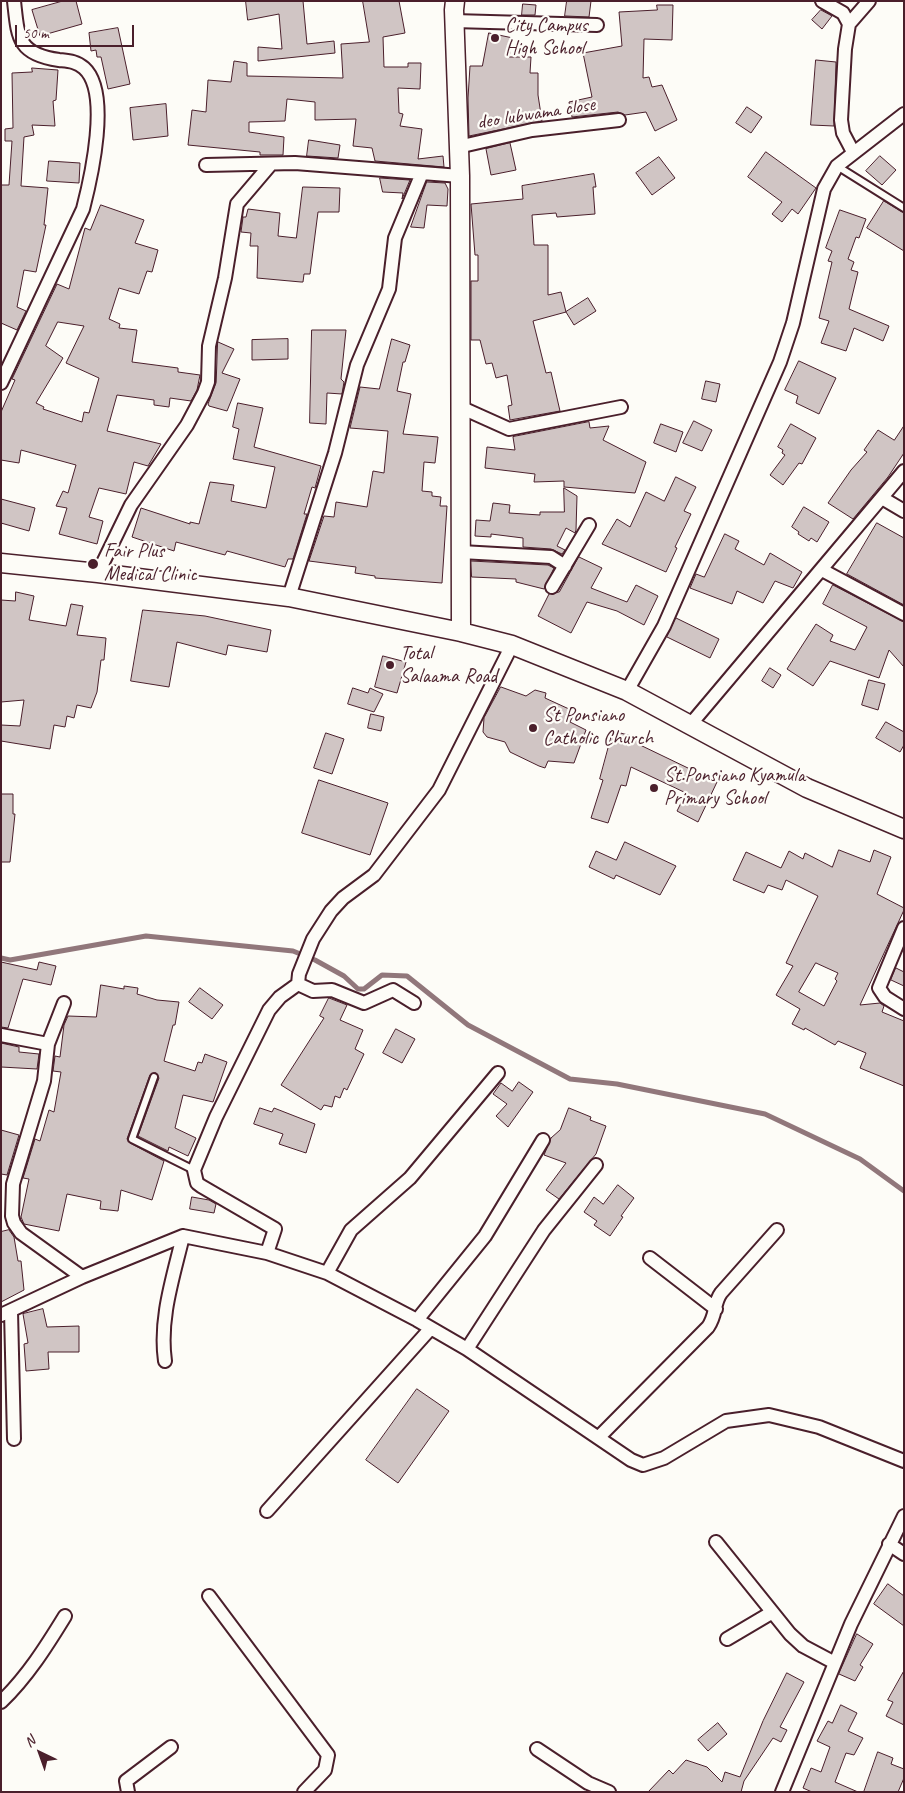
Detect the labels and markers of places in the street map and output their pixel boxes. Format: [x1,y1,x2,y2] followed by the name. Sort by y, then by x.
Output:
[505,14,588,61] place label: City Campus High School
[489,32,501,44] marker: City Campus High School
[104,540,197,587] place label: Fair Plus Medical Clinic
[86,557,100,571] marker: Fair Plus Medical Clinic
[400,642,497,689] place label: Total Salaama Road
[384,659,396,671] marker: Total Salaama Road
[543,704,653,751] place label: St Ponsiano Catholic Church
[527,722,539,734] marker: St Ponsiano Catholic Church
[664,764,805,811] place label: St.Ponsiano Kyamula Primary School
[648,782,660,794] marker: St.Ponsiano Kyamula Primary School

